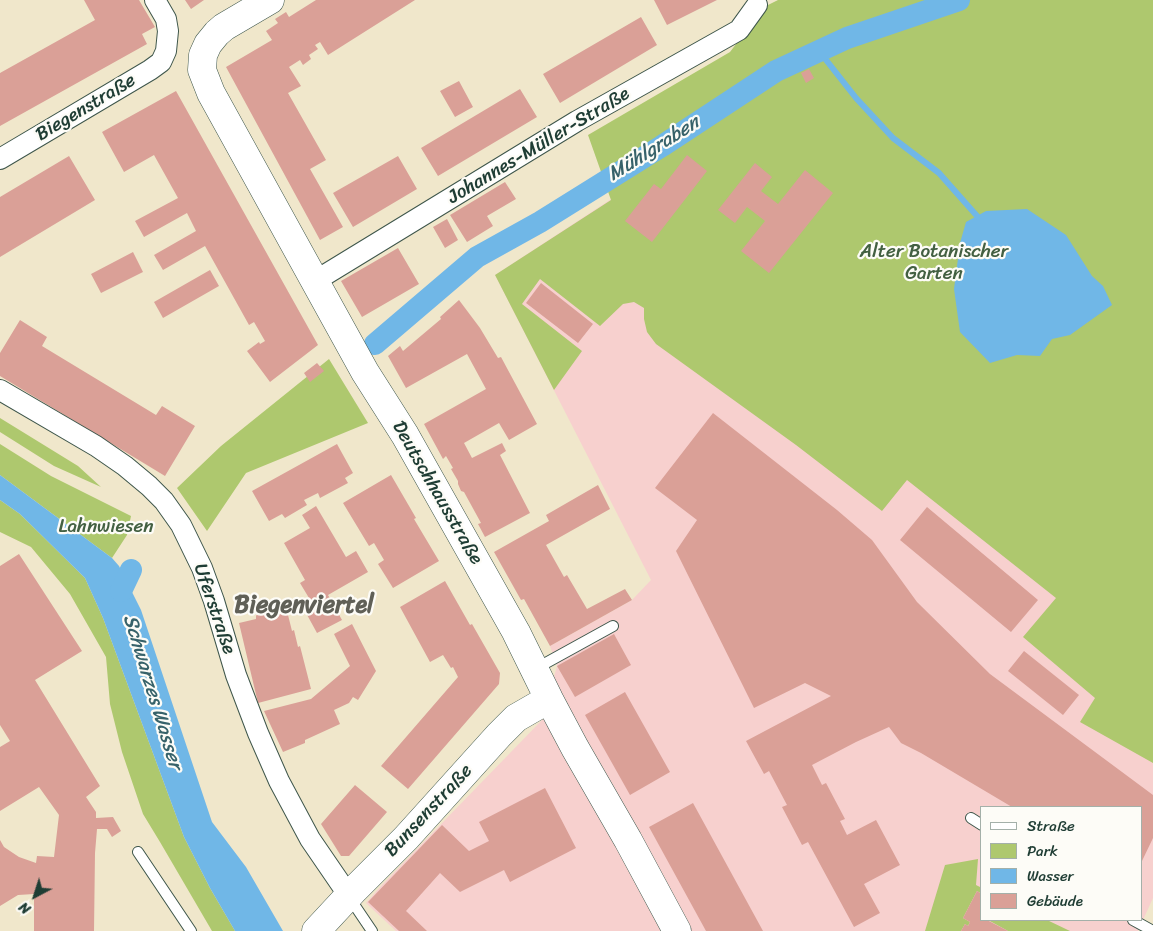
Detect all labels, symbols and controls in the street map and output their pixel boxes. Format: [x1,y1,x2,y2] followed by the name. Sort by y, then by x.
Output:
[32,69,140,147] street label: Biegenstraße
[444,83,634,209] street label: Johannes-Müller-Straße
[604,111,704,187] water label: Mühlgraben
[860,241,1008,285] park label: Alter Botanischer Garten
[387,417,487,569] street label: Deutschhausstraße
[59,516,153,538] park label: Lahnwiesen
[188,561,240,657] street label: Uferstraße
[234,592,374,620] district label: Biegenviertel
[117,612,187,772] water label: Schwarzes Wasser
[380,760,478,862] street label: Bunsenstraße
[980,806,1143,921] legend
[1027,813,1075,839] text: Straße
[1027,838,1058,864] text: Park
[1027,863,1074,889] text: Wasser
[10,871,60,921] north arrow
[1027,888,1083,914] text: Gebäude
[13,895,37,921] text: N

